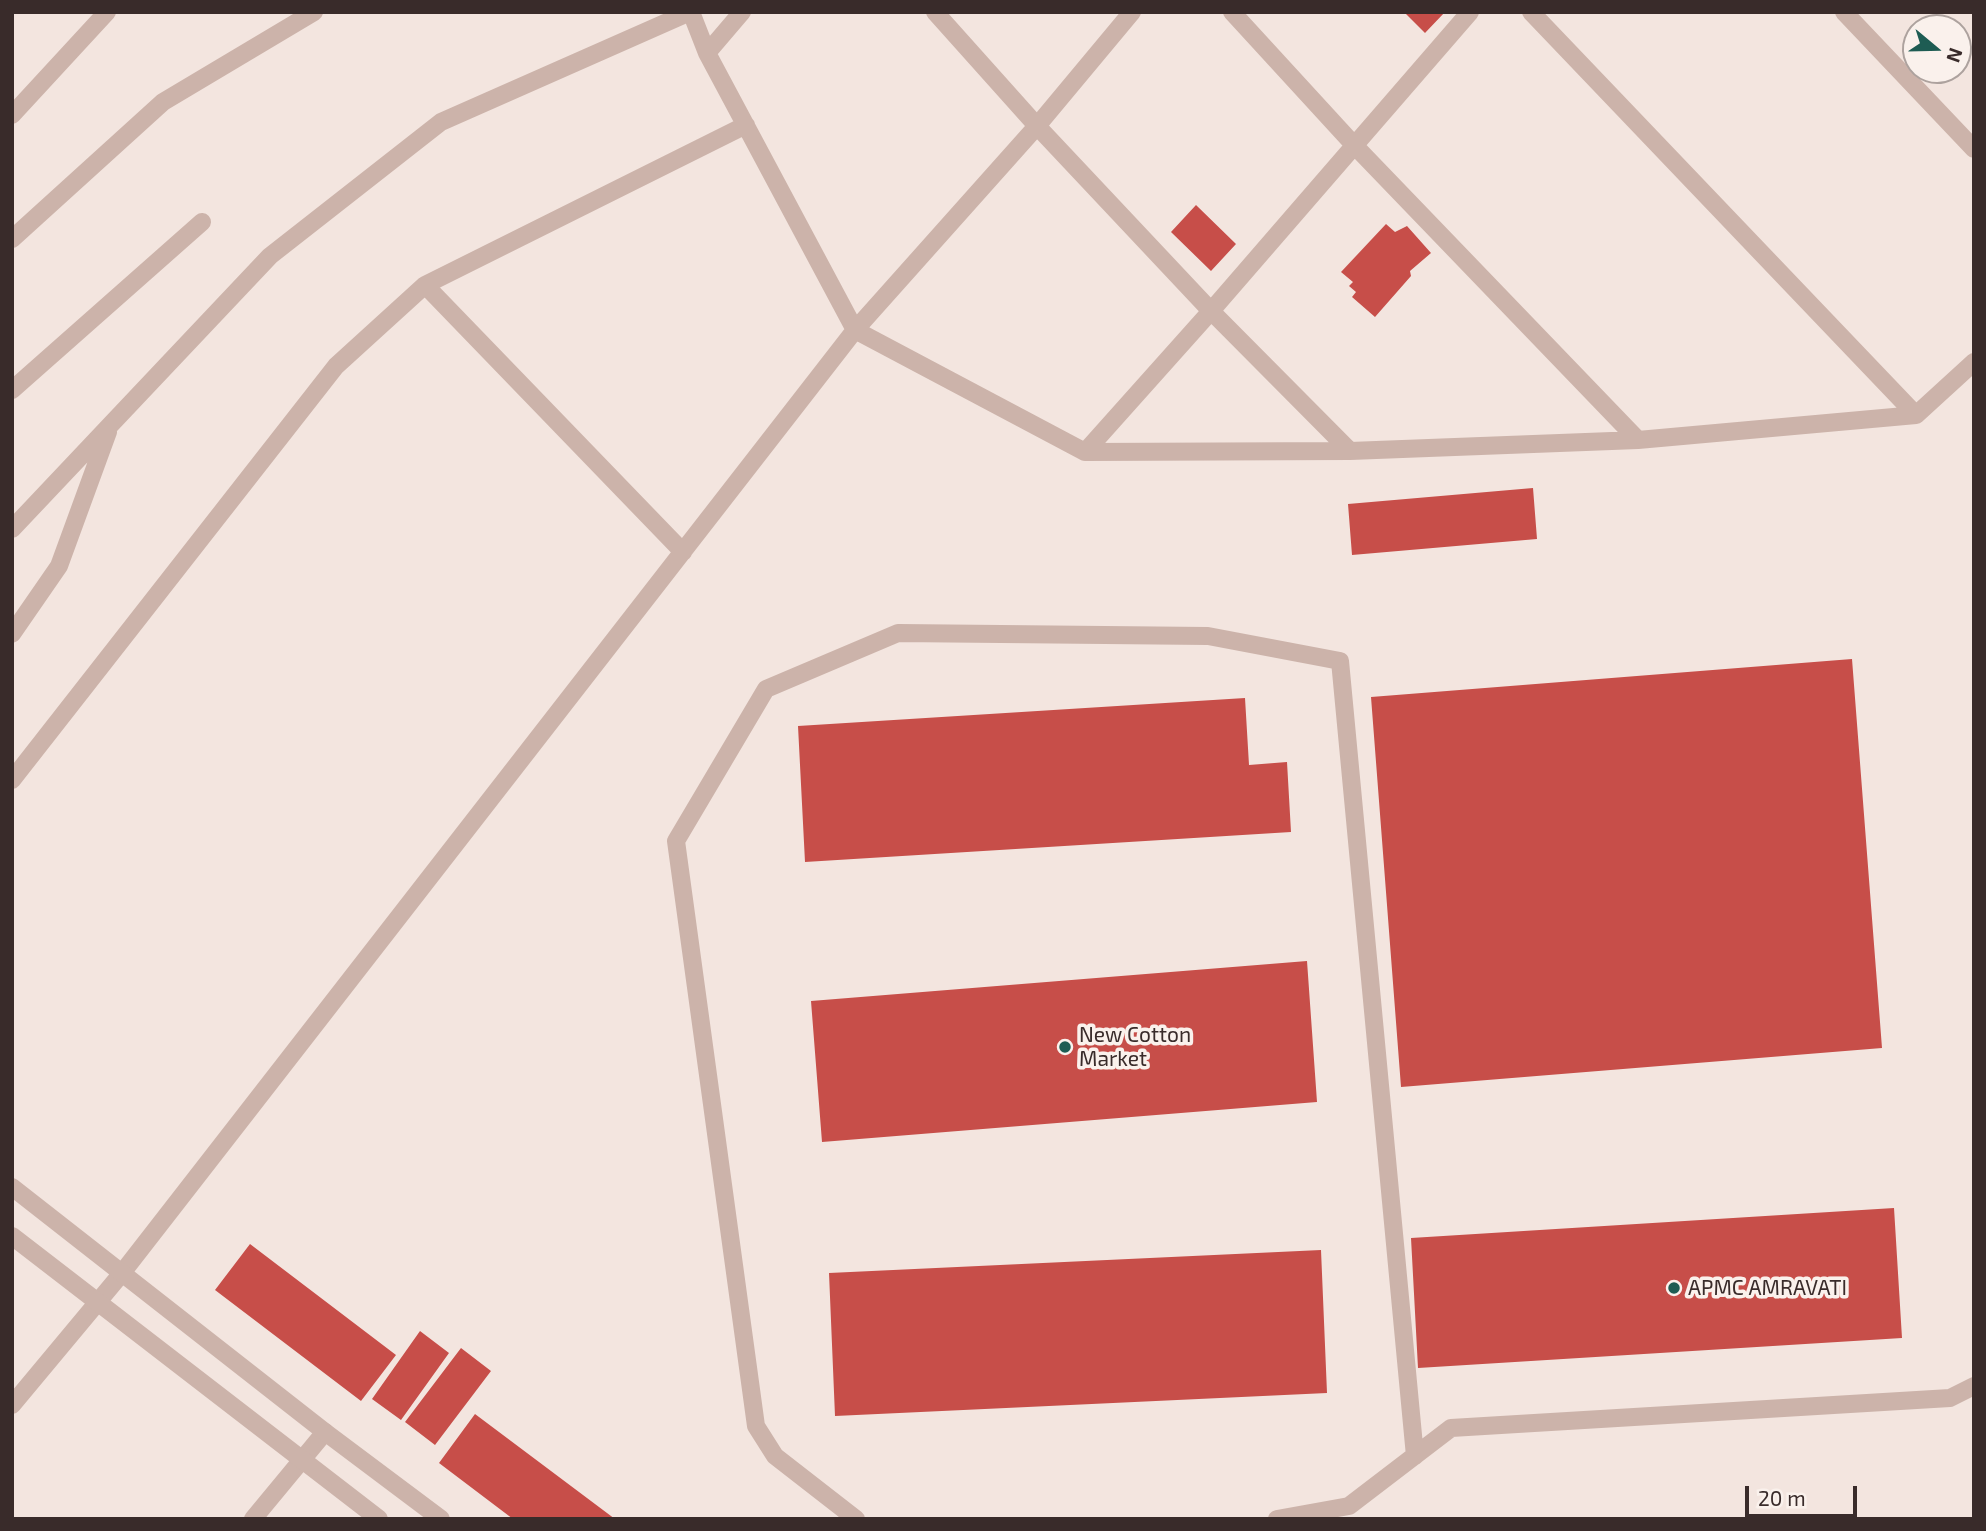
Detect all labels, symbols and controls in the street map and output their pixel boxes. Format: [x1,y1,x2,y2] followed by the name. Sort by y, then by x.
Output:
[1902,14,1972,84] north arrow
[1942,45,1969,66] text: N
[1079,1022,1191,1072] place label: New Cotton Market
[1057,1039,1073,1055] marker: New Cotton Market
[1688,1275,1847,1301] place label: APMC AMRAVATI
[1666,1280,1682,1296] marker: APMC AMRAVATI
[1748,1472,1860,1516] scale bar
[1758,1485,1806,1510] text: 20 m

